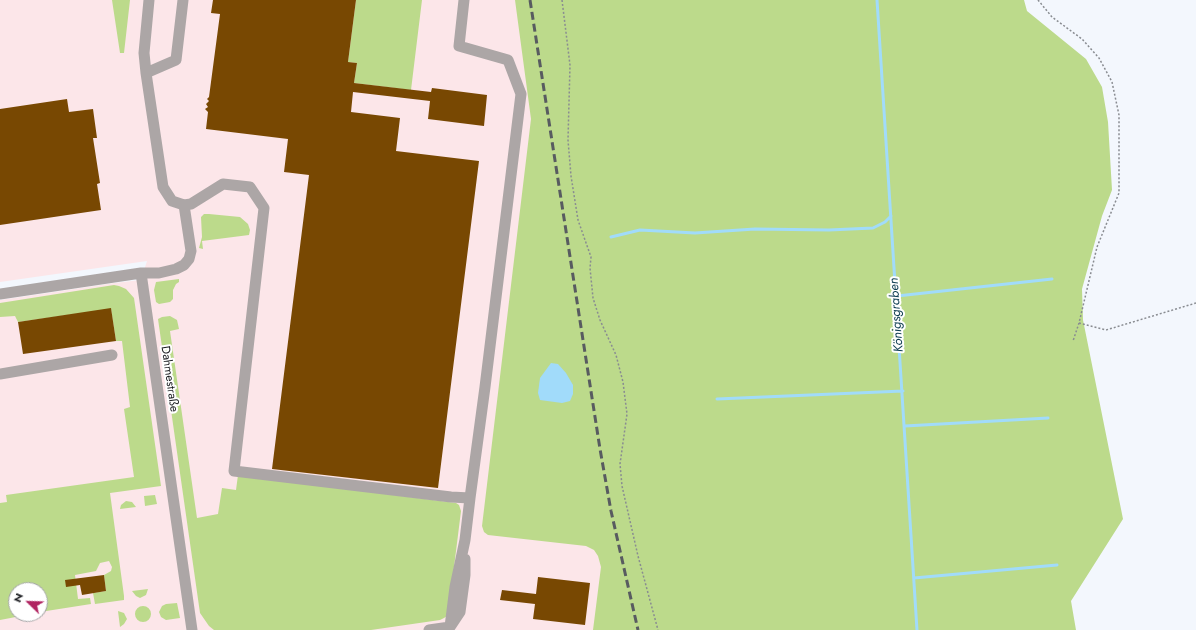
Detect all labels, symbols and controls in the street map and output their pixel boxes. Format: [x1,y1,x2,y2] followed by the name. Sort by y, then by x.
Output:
[887,277,907,353] water label: Königsgraben
[157,345,181,413] street label: Dahmestraße
[8,582,48,622] north arrow
[9,591,27,605] text: N

